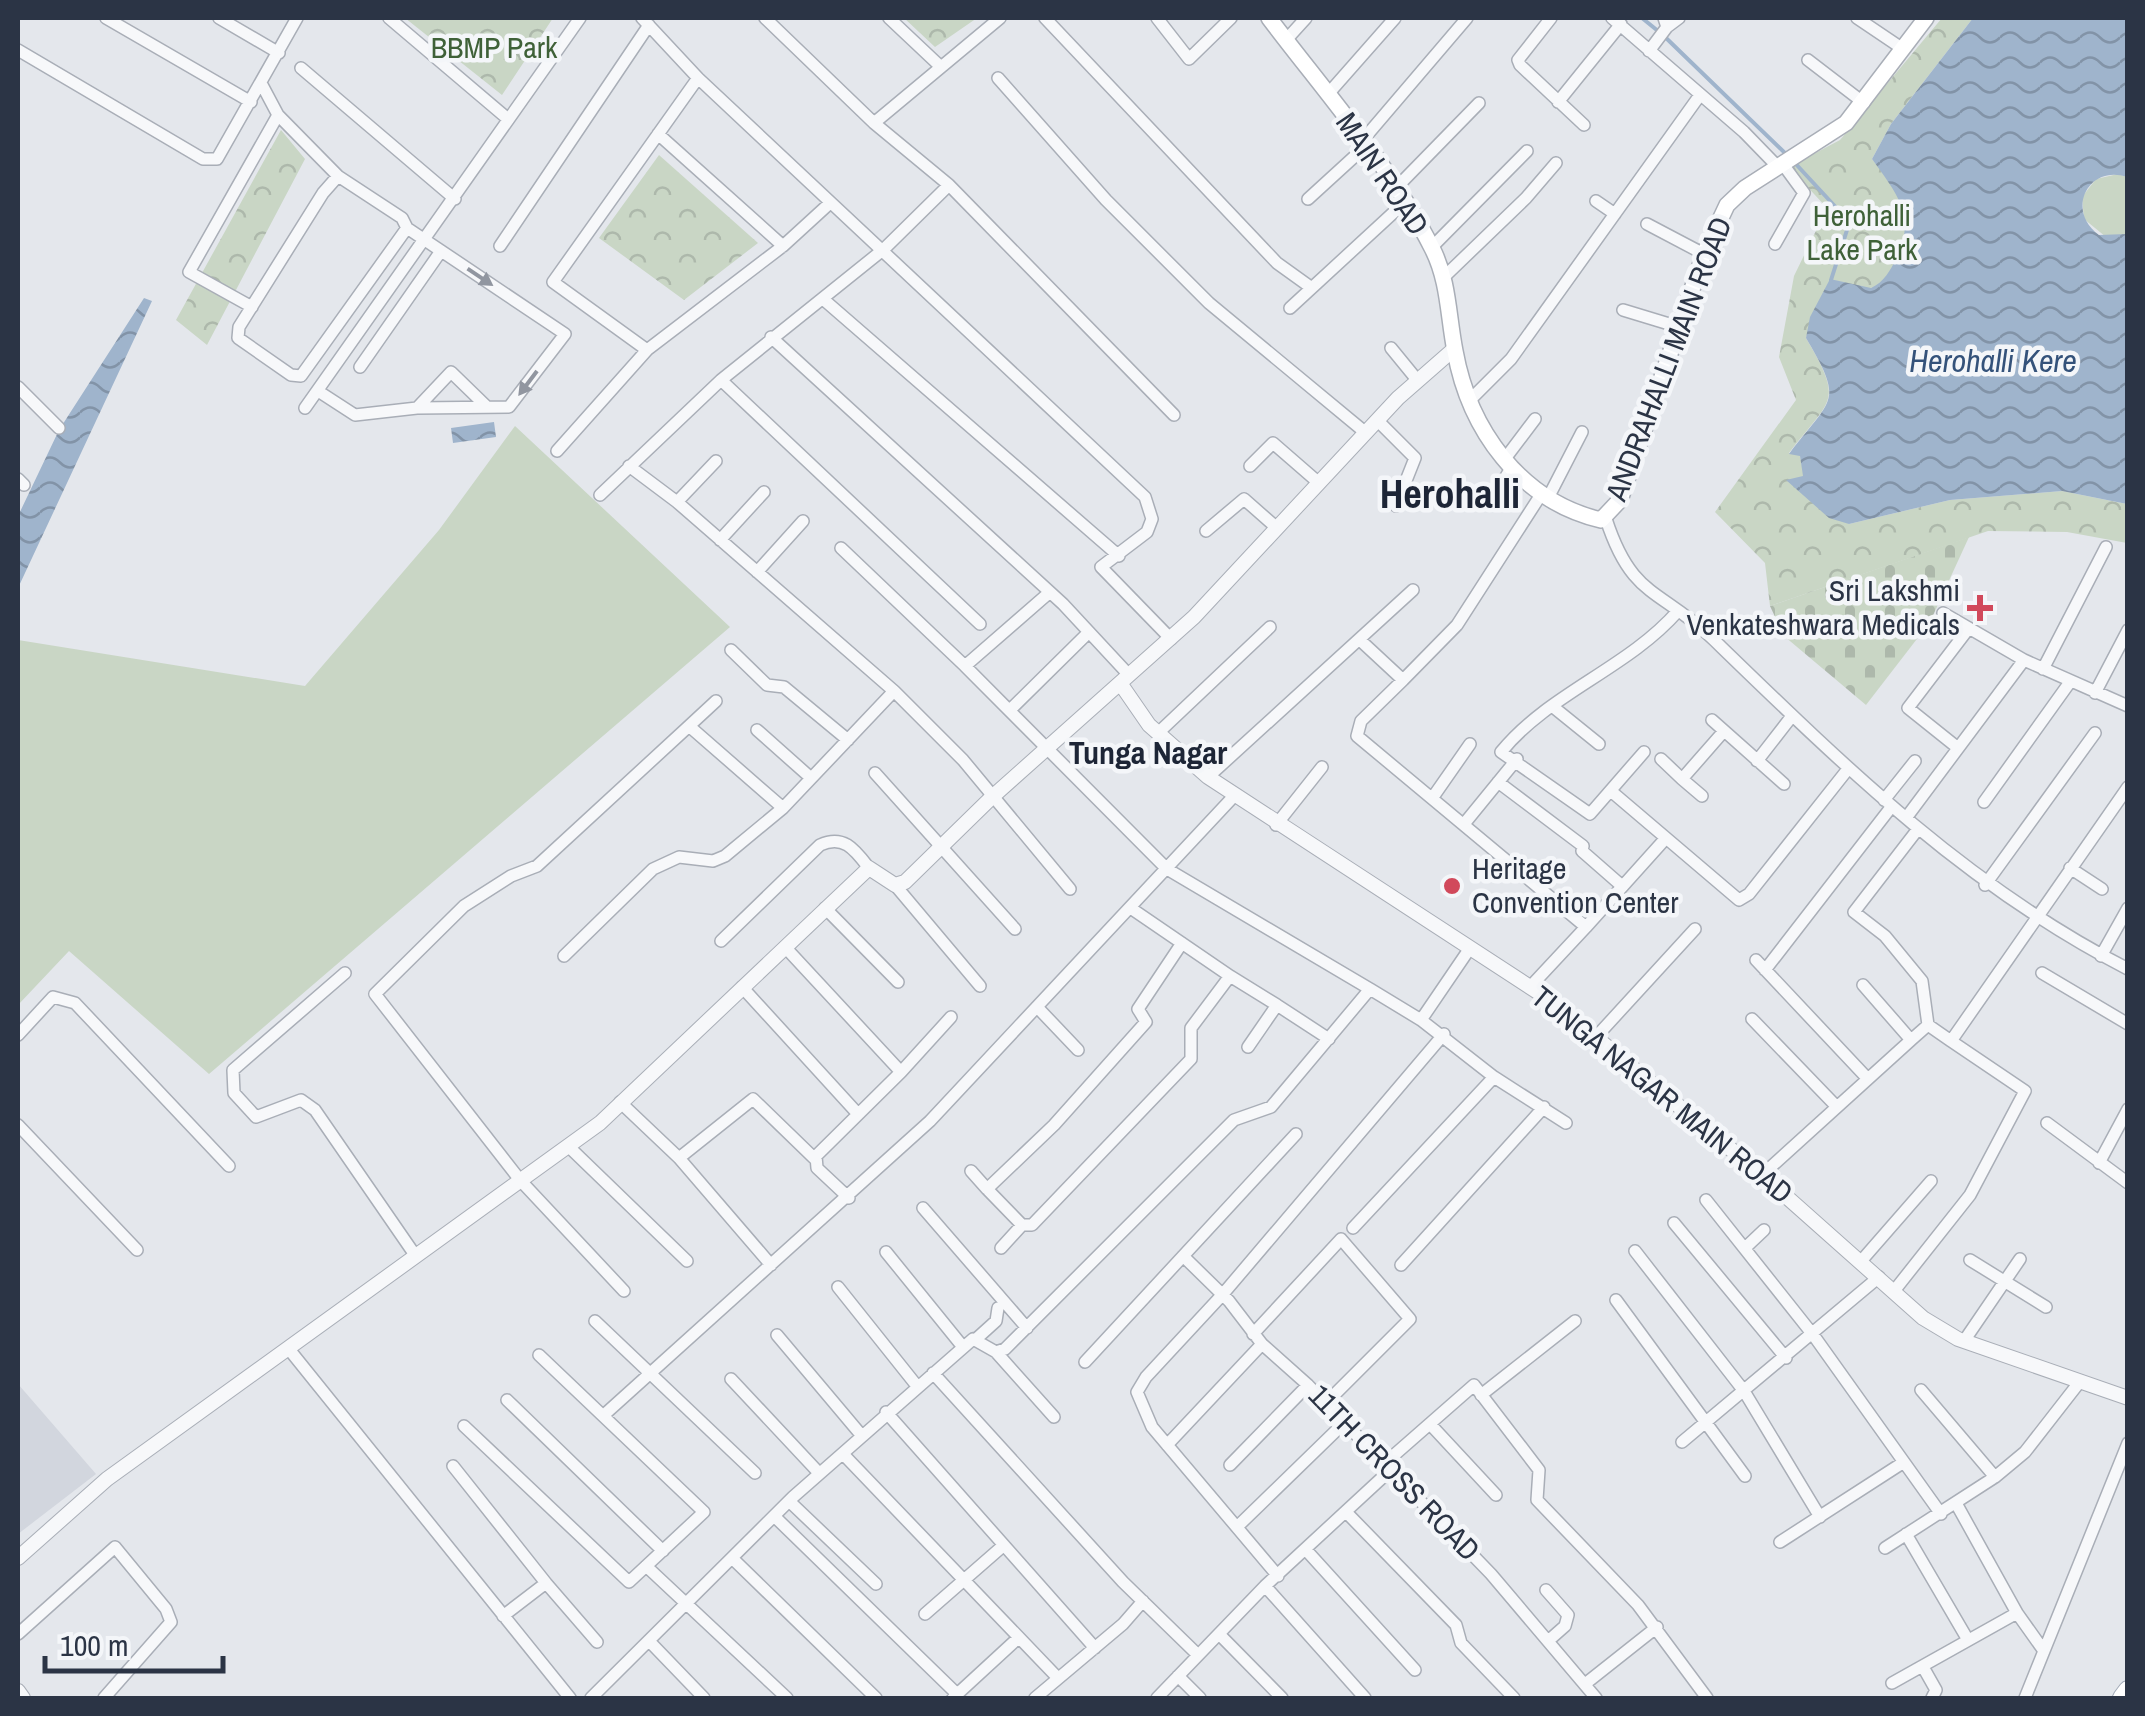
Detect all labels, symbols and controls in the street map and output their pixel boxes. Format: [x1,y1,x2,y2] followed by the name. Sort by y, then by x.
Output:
[431,27,558,67] park label: BBMP Park
[1327,104,1438,242] street label: MAIN ROAD
[1807,195,1918,269] park label: Herohalli Lake Park
[1595,211,1741,507] street label: ANDRAHALLI MAIN ROAD
[467,268,494,286] one-way arrow
[1909,339,2077,382] water label: Herohalli Kere
[518,370,538,396] one-way arrow
[1380,467,1520,520] district label: Herohalli
[1687,570,1960,644] place label: Sri Lakshmi Venkateshwara Medicals
[1969,597,1991,619] marker: Sri Lakshmi Venkateshwara Medicals
[1069,731,1228,774] district label: Tunga Nagar
[1472,848,1679,922] place label: Heritage Convention Center
[1441,875,1463,897] marker: Heritage Convention Center
[1524,976,1802,1212] street label: TUNGA NAGAR MAIN ROAD
[1300,1375,1489,1569] street label: 11TH CROSS ROAD
[45,1611,222,1673] scale bar
[60,1625,128,1665] text: 100 m

